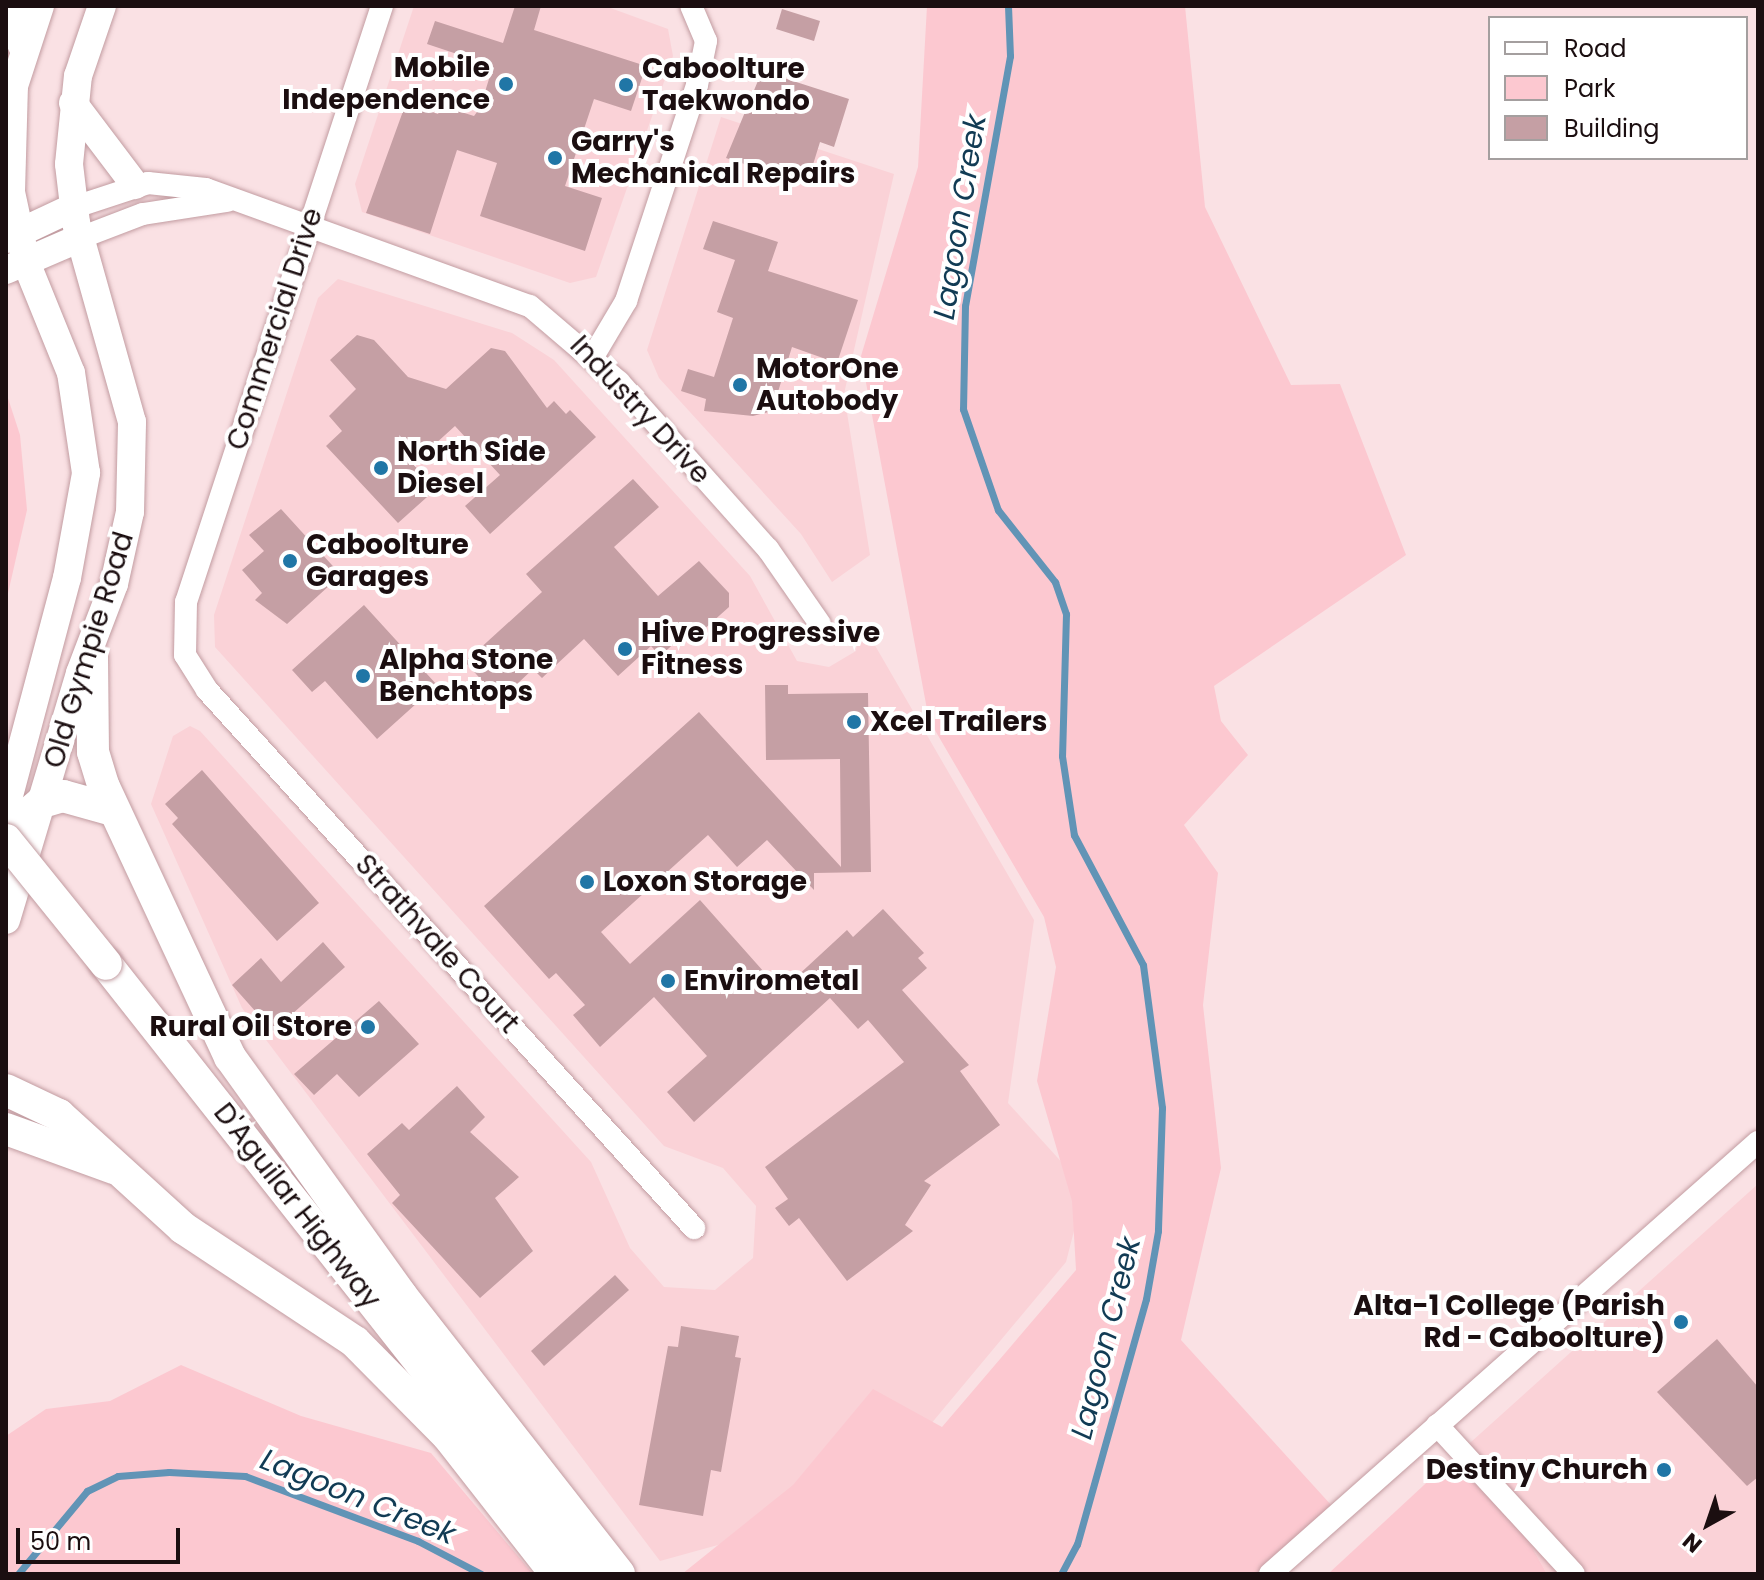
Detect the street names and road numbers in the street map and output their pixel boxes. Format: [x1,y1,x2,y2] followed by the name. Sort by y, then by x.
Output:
[220,204,330,454] street label: Commercial Drive
[563,329,717,491] street label: Industry Drive
[37,528,141,772] street label: Old Gympie Road
[348,848,526,1040] street label: Strathvale Court
[206,1097,388,1315] street label: D'Aguilar Highway

